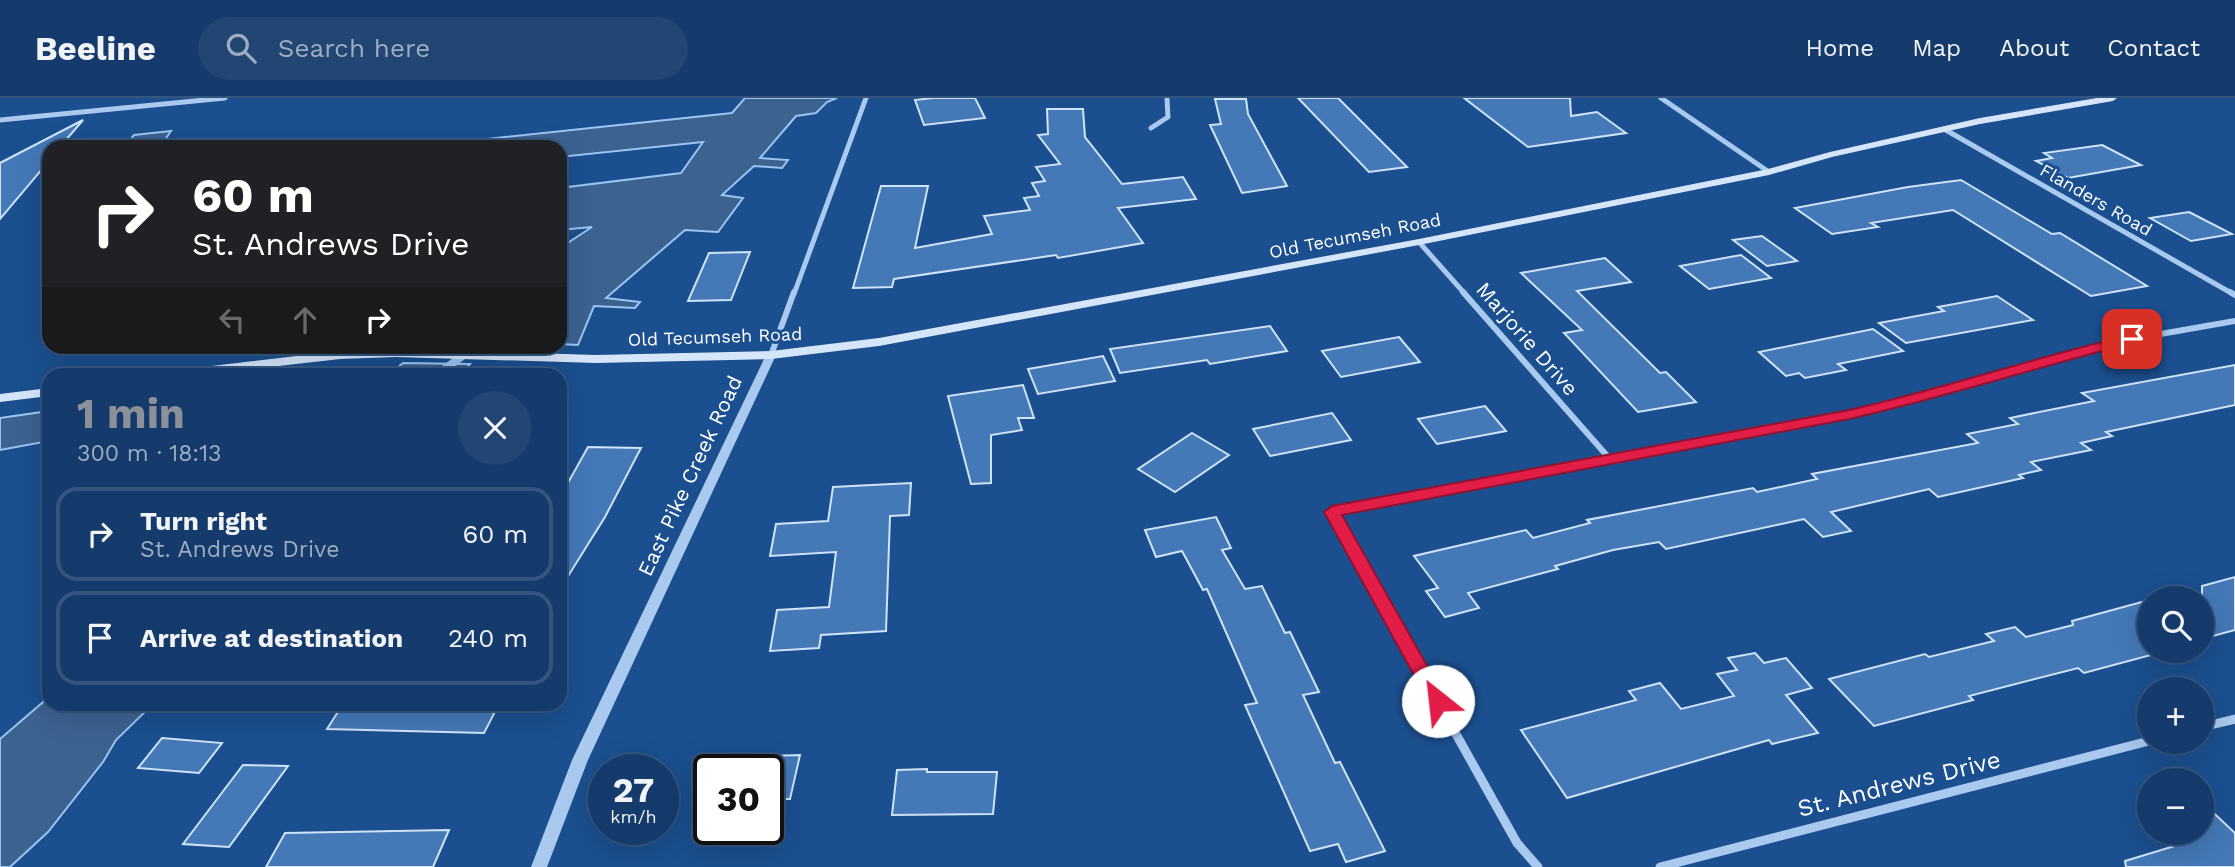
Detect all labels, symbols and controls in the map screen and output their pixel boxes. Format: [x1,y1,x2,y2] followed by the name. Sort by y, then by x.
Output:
[198,17,688,80] search box
[35,29,156,68] text: Beeline
[222,29,260,67] icon: search
[278,33,430,63] text: Search here
[1806,34,1874,62] text: Home
[1912,34,1961,62] text: Map
[1999,34,2069,62] text: About
[2107,34,2200,62] text: Contact
[2036,159,2156,240] street label: Flanders Road
[192,166,314,224] text: 60 m
[77,168,168,259] icon: right
[1267,209,1443,262] street label: Old Tecumseh Road
[192,225,469,263] text: St. Andrews Drive
[1471,277,1583,400] street label: Marjorie Drive
[213,301,251,339] icon: left
[286,301,324,339] icon: ahead
[359,301,397,339] icon: right
[2102,309,2162,369] pin
[2113,320,2151,358] icon: arrive
[627,323,803,350] street label: Old Tecumseh Road
[632,372,747,580] street label: East Pike Creek Road
[77,389,185,438] text: 1 min
[458,391,532,465] button: close
[77,440,222,467] text: 300 m · 18:13
[140,506,267,536] text: Turn right
[81,515,119,553] icon: right
[462,519,528,549] text: 60 m
[140,536,339,563] text: St. Andrews Drive
[2137,586,2214,845] map controls
[2137,586,2214,663] button: search
[81,619,119,657] icon: arrive
[140,623,403,653] text: Arrive at destination
[448,623,528,653] text: 240 m
[1401,664,1475,738] position arrow
[2137,677,2214,754] button: +
[1795,745,2003,823] street label: St. Andrews Drive
[693,754,784,845] speed limit sign: 30
[2137,768,2214,845] button: −
[613,769,654,811] text: 27
[610,806,657,827] text: km/h

